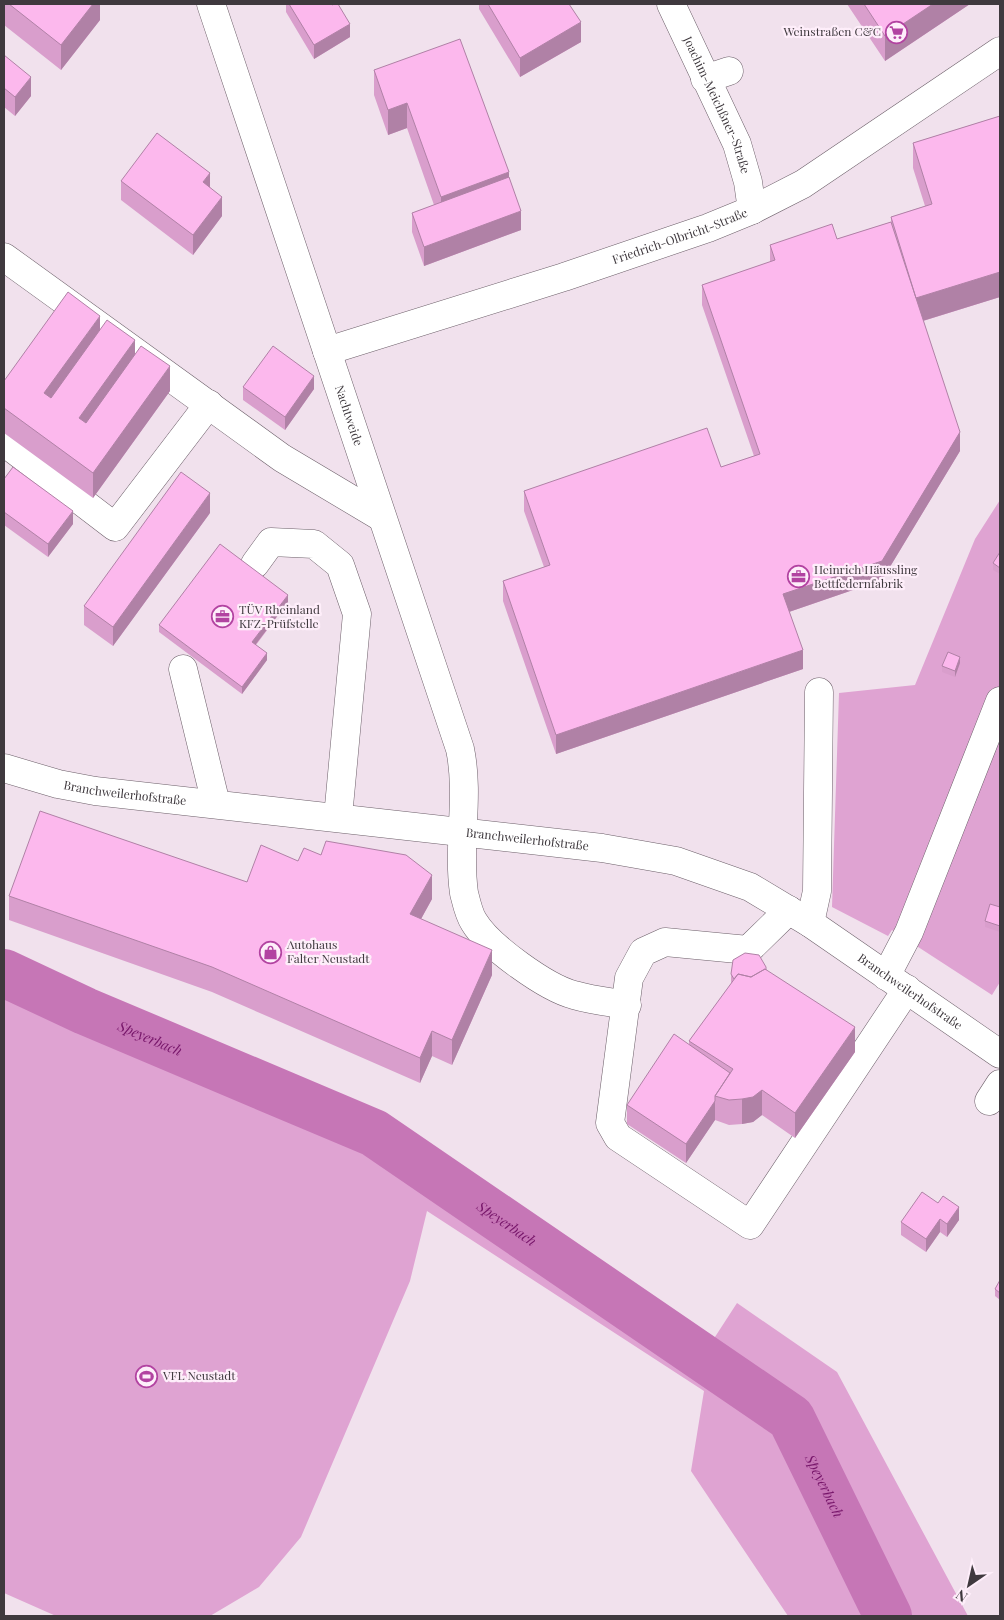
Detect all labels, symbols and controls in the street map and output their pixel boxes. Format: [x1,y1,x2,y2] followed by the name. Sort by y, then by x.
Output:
[885,20,909,44] supermarket icon: Weinstraßen C&C
[782,23,881,39] place label: Weinstraßen C&C
[680,33,754,175] street label: Joachim-Meichßner-Straße
[610,204,749,267] street label: Friedrich-Olbricht-Straße
[332,383,367,448] street label: Nachtweide
[814,561,918,591] place label: Heinrich Häussling Bettfedernfabrik
[786,565,810,589] office icon: Heinrich Häussling Bettfedernfabrik
[239,601,320,631] place label: TÜV Rheinland KFZ-Prüfstelle
[211,605,235,629] office icon: TÜV Rheinland KFZ-Prüfstelle
[62,776,187,808] street label: Branchweilerhofstraße
[465,824,590,853] street label: Branchweilerhofstraße
[286,936,370,966] place label: Autohaus Falter Neustadt
[259,940,283,964] shop icon: Autohaus Falter Neustadt
[855,949,966,1033] street label: Branchweilerhofstraße
[114,1016,185,1060] water label: Speyerbach
[473,1196,541,1250] water label: Speyerbach
[135,1364,159,1388] sports icon: VFL Neustadt
[162,1367,236,1383] place label: VFL Neustadt
[801,1450,848,1521] water label: Speyerbach
[944,1560,994,1610] north arrow
[952,1585,971,1607] text: N

